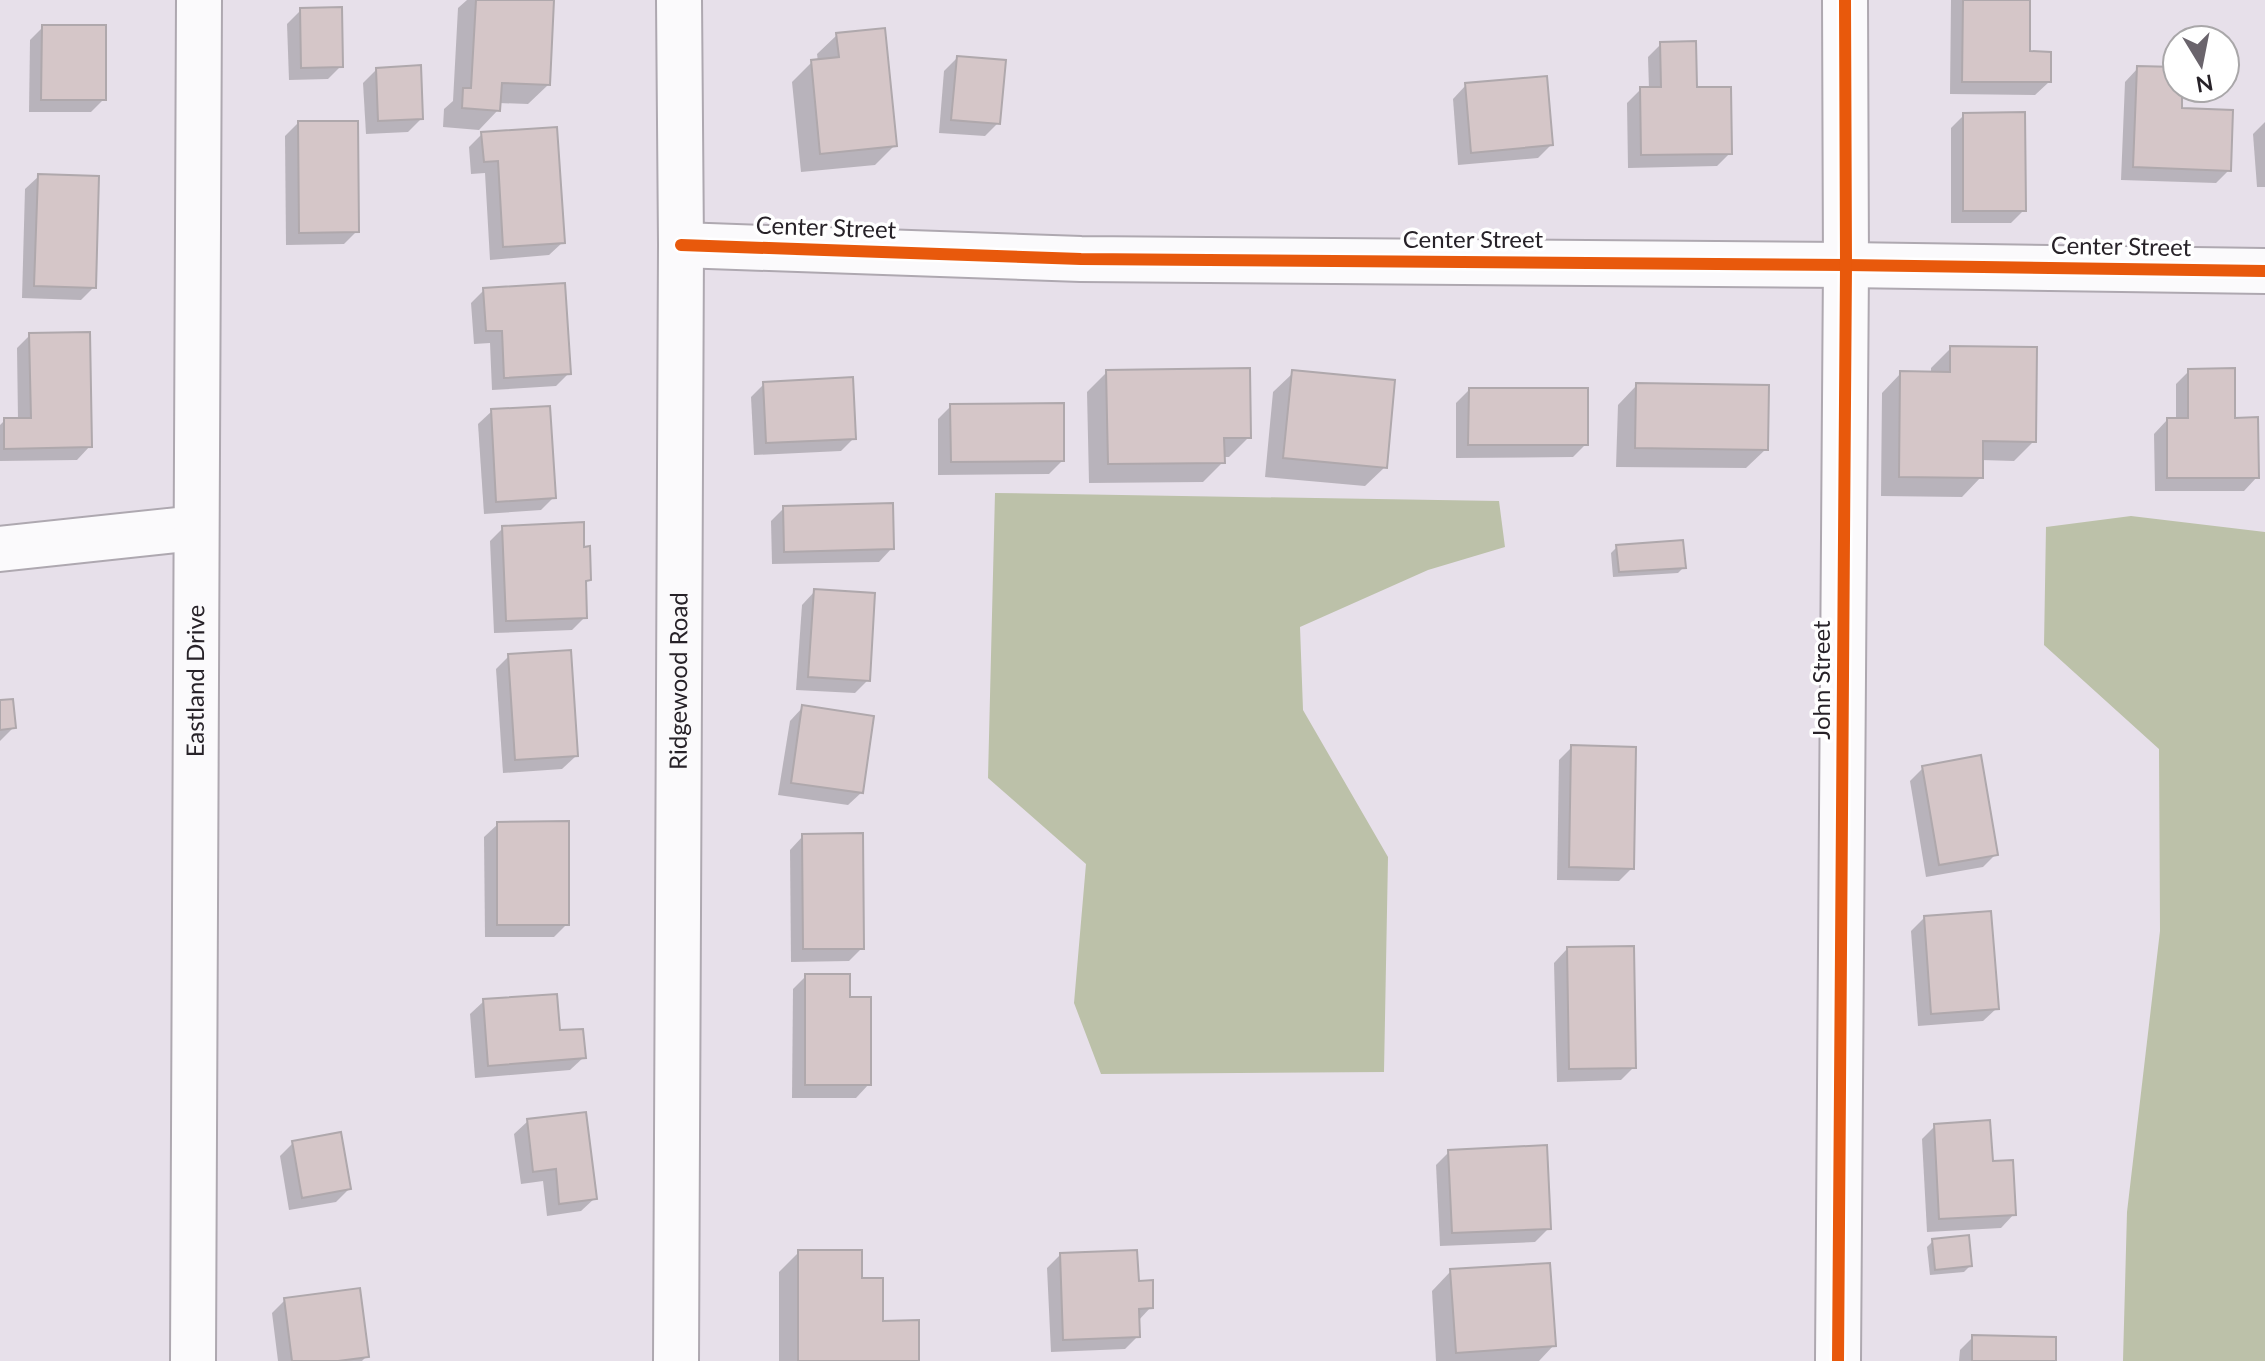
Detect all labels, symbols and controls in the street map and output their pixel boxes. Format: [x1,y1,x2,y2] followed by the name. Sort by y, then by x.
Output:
[2161,24,2241,104] north arrow
[2194,69,2215,99] text: N
[755,210,897,243] street label: Center Street
[1403,224,1544,253] street label: Center Street
[2051,230,2192,261] street label: Center Street
[663,592,692,770] street label: Ridgewood Road
[180,605,209,757] street label: Eastland Drive
[1806,620,1835,740] street label: John Street

